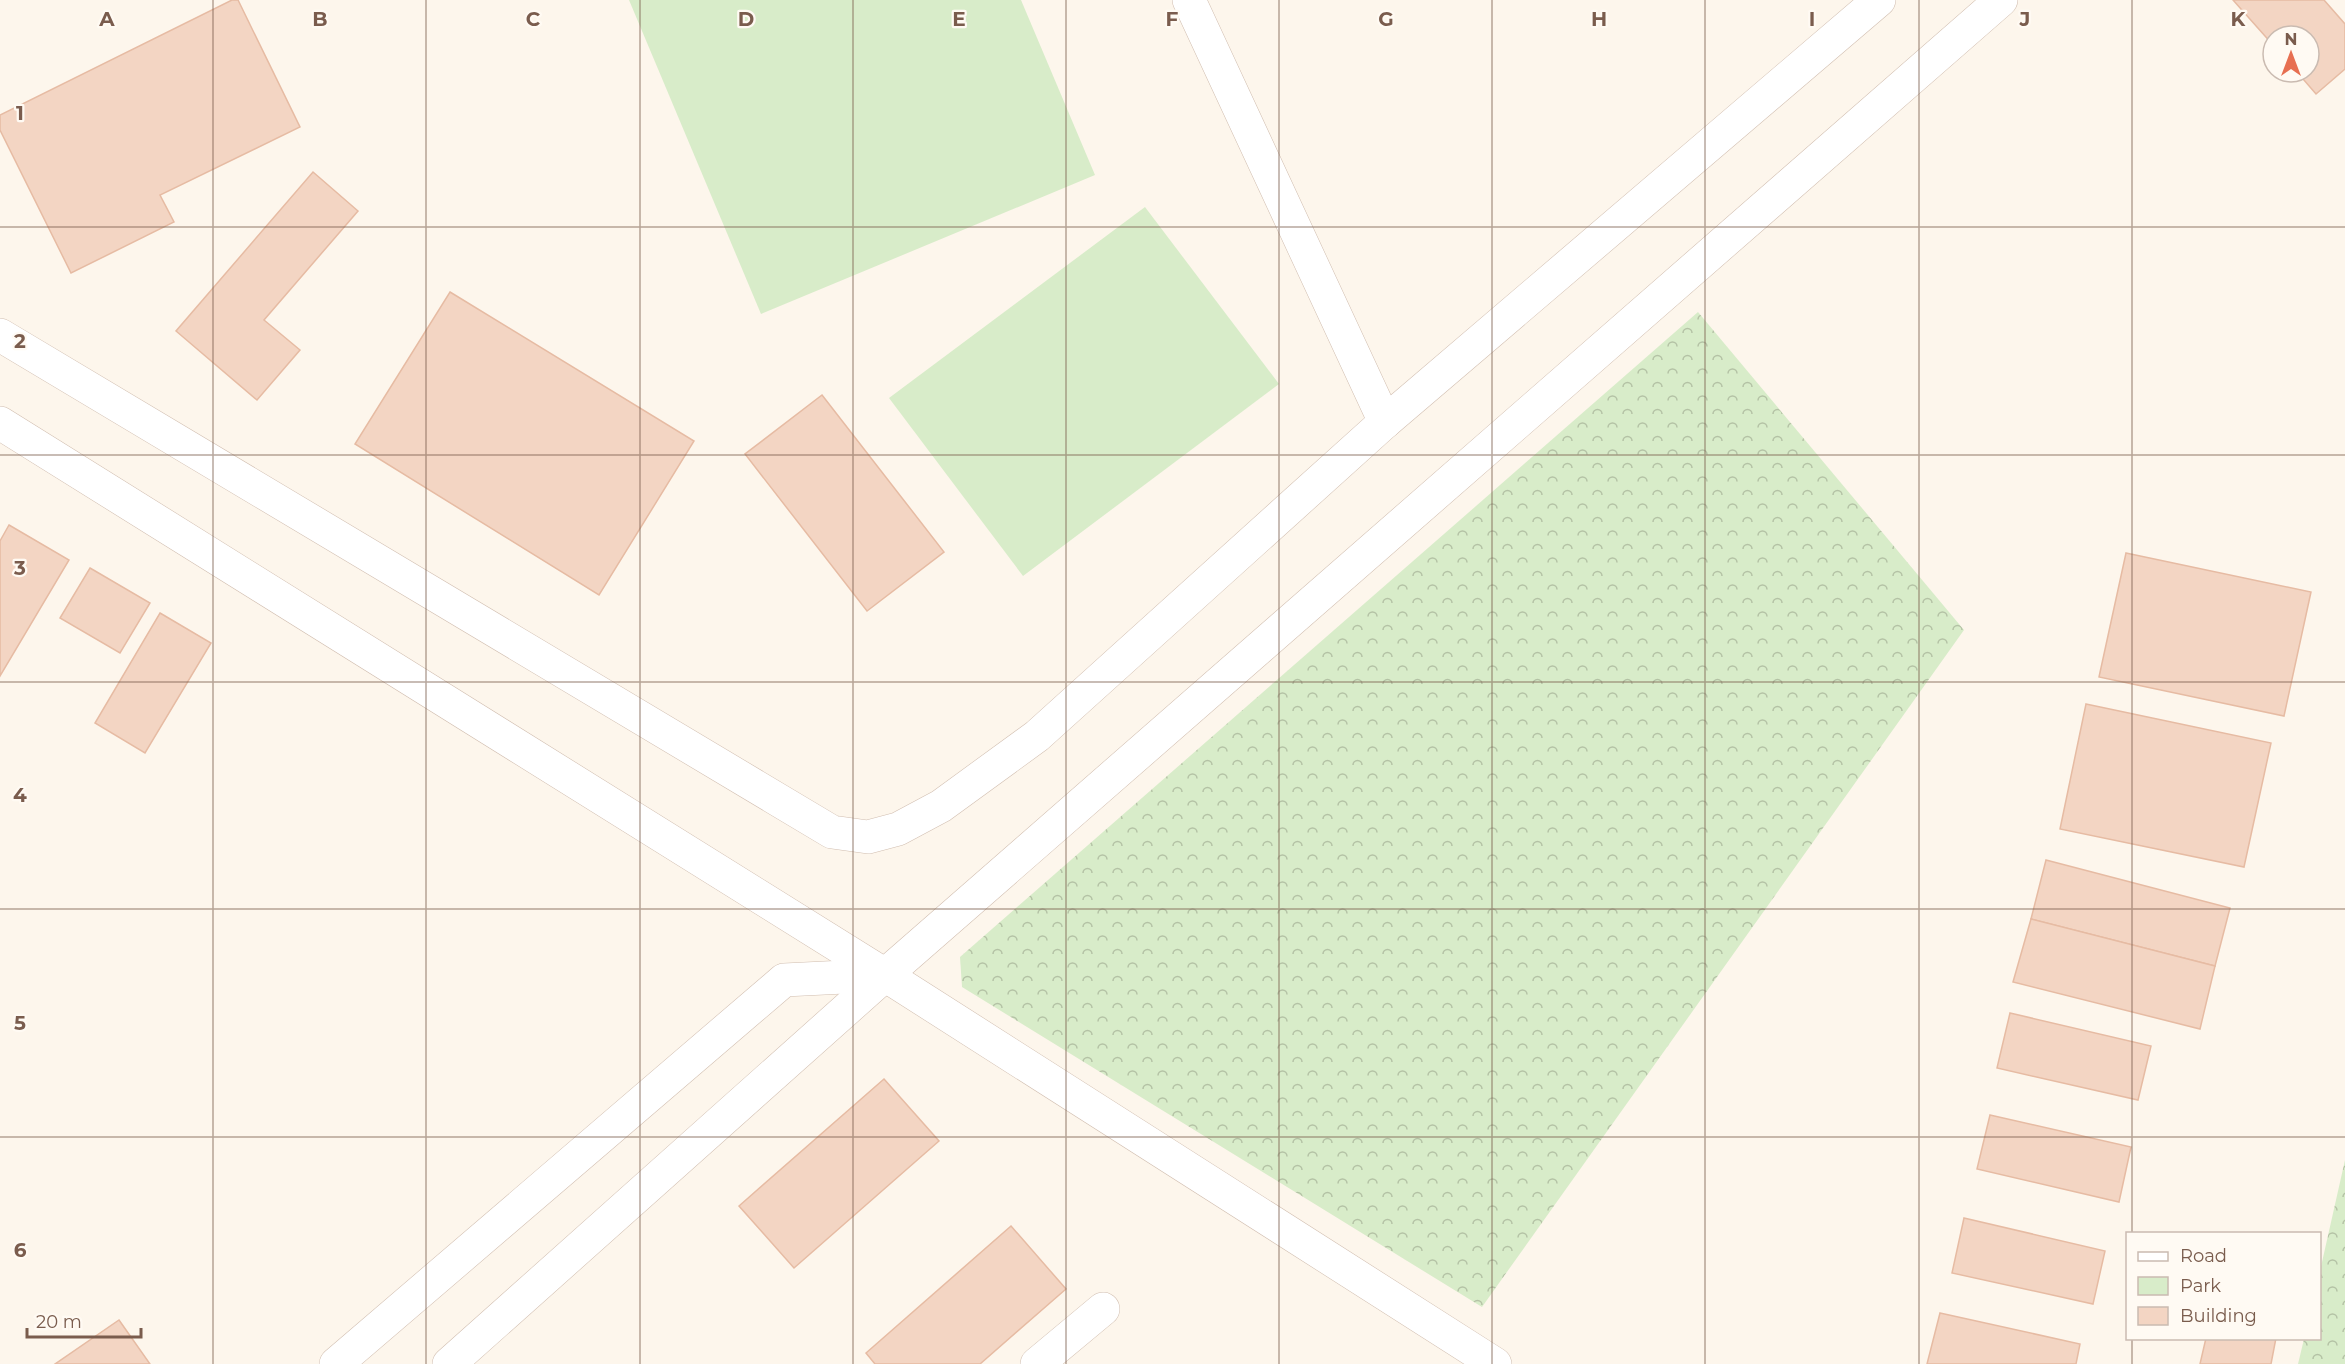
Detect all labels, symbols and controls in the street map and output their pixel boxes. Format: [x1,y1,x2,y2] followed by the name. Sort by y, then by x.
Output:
[98,7,115,31] text: A
[312,7,328,31] text: B
[526,7,541,31] text: C
[738,7,754,31] text: D
[952,7,966,31] text: E
[1166,7,1179,31] text: F
[1378,7,1394,31] text: G
[1591,7,1607,31] text: H
[1809,7,1815,31] text: I
[2019,7,2030,31] text: J
[2231,7,2247,31] text: K
[2261,24,2321,84] north arrow
[2285,30,2297,49] text: N
[16,101,24,125] text: 1
[14,329,26,353] text: 2
[13,556,26,580] text: 3
[13,783,27,807] text: 4
[14,1011,26,1035] text: 5
[2126,1232,2321,1340] legend
[14,1238,27,1262] text: 6
[2180,1245,2227,1267] text: Road
[2180,1275,2221,1297] text: Park
[27,1301,141,1339] scale bar
[2180,1305,2257,1327] text: Building
[36,1311,82,1333] text: 20 m

